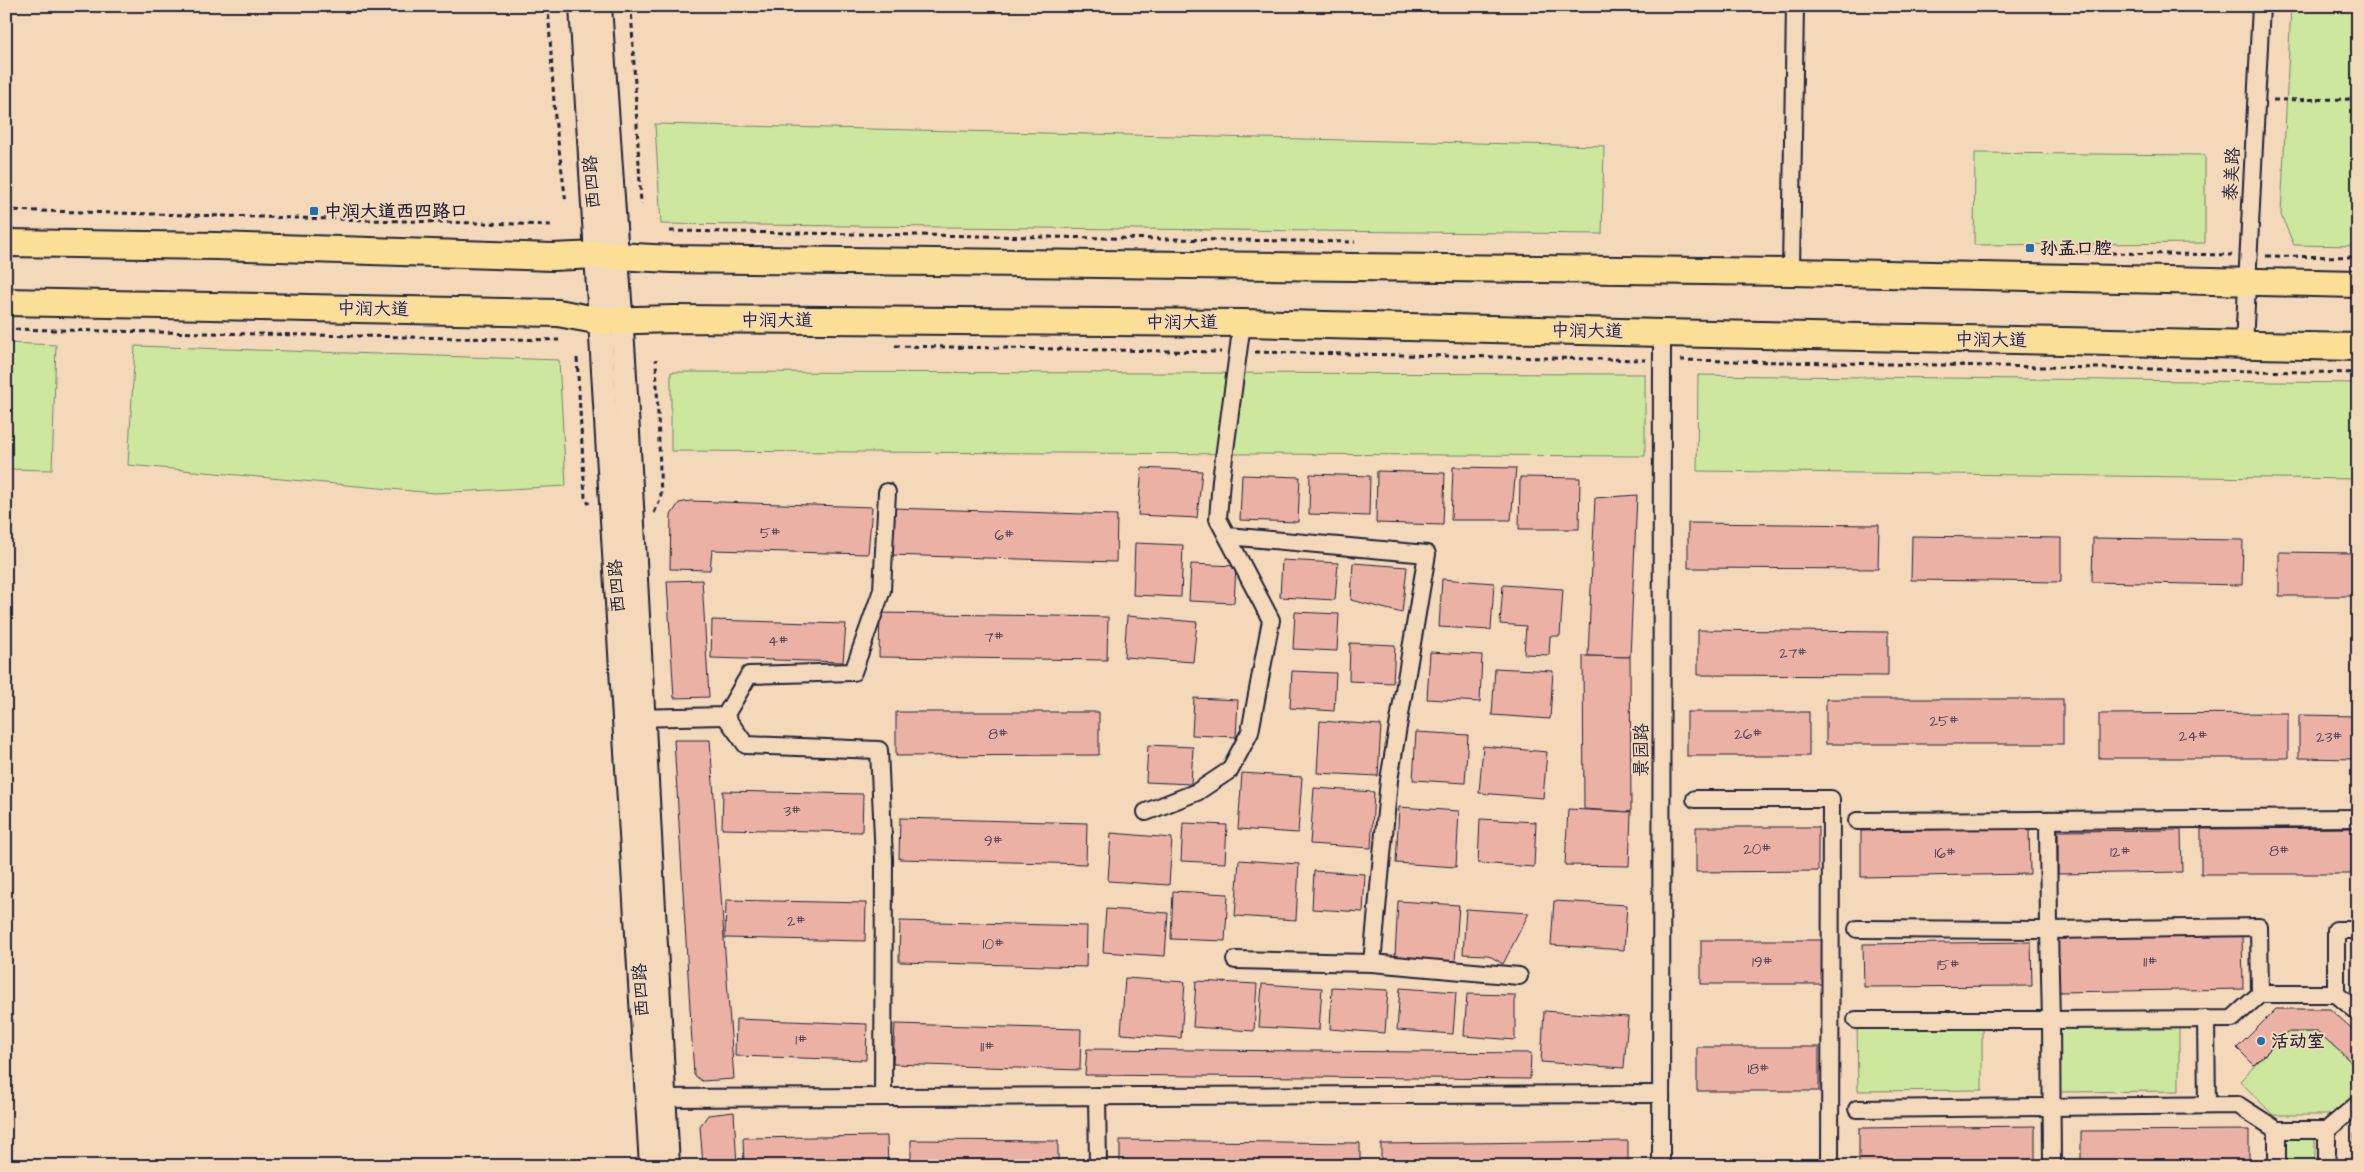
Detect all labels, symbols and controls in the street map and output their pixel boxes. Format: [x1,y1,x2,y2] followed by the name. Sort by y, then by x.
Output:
[2218,146,2246,202] street label: 泰美路
[578,154,606,210] street label: 西四路
[324,199,468,224] place label: 中润大道西四路口
[308,205,320,217] marker: 中润大道西四路口
[2040,236,2112,261] place label: 孙孟口腔
[2024,242,2036,254] marker: 孙孟口腔
[337,296,409,322] street label: 中润大道
[741,308,813,333] street label: 中润大道
[1146,310,1218,335] street label: 中润大道
[1551,318,1623,344] street label: 中润大道
[1955,327,2027,353] street label: 中润大道
[760,523,781,544] house number: 5#
[995,525,1014,546] house number: 6#
[603,558,631,614] street label: 西四路
[985,627,1004,648] house number: 7#
[768,631,788,652] house number: 4#
[1779,643,1807,664] house number: 27#
[1930,711,1959,732] house number: 25#
[1629,723,1654,777] street label: 景园路
[988,724,1008,745] house number: 8#
[1734,724,1762,745] house number: 26#
[2179,726,2208,747] house number: 24#
[2316,727,2342,748] house number: 23#
[783,801,801,822] house number: 3#
[984,831,1002,852] house number: 9#
[1743,839,1771,860] house number: 20#
[2269,841,2289,862] house number: 8#
[2110,842,2130,863] house number: 12#
[1935,843,1956,864] house number: 16#
[787,911,806,932] house number: 2#
[983,934,1004,955] house number: 10#
[1752,952,1772,973] house number: 19#
[2143,952,2157,973] house number: 11#
[1937,955,1959,976] house number: 15#
[627,962,655,1018] street label: 西四路
[2271,1029,2325,1054] place label: 活动室
[795,1030,807,1051] house number: 1#
[2255,1035,2267,1047] marker: 活动室
[980,1037,994,1058] house number: 11#
[1747,1059,1769,1080] house number: 18#

